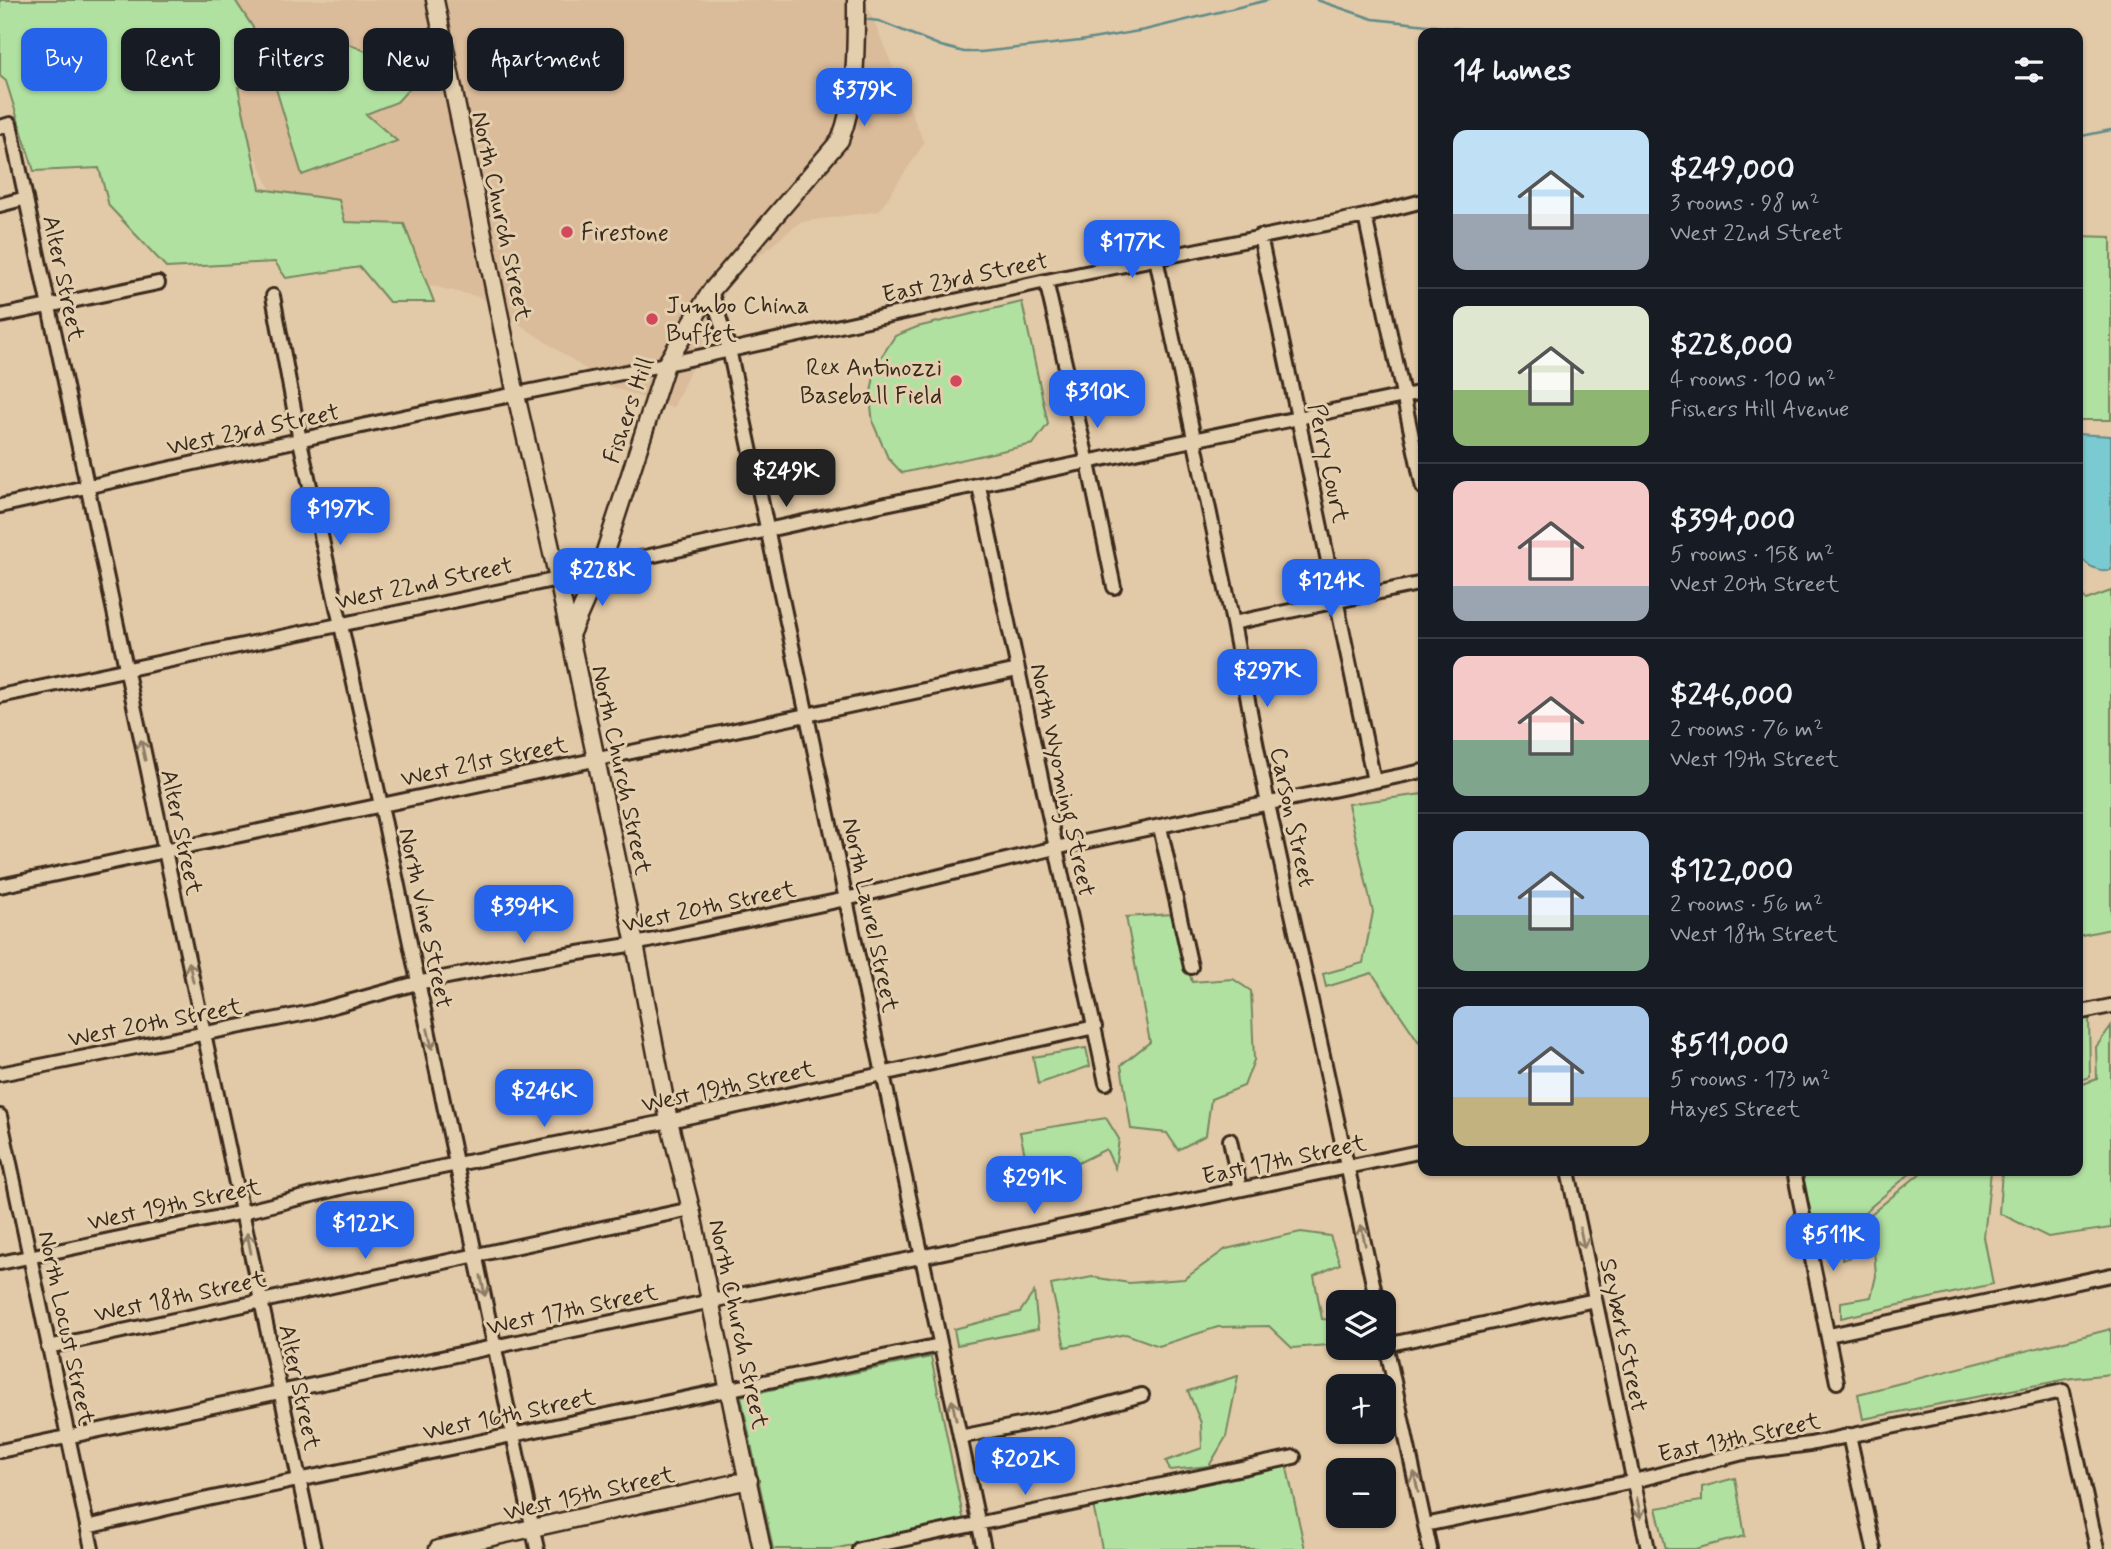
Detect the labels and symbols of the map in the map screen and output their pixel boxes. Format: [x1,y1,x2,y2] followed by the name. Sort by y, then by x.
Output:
[815,68,913,128] pin: $379K
[463,109,538,324] street label: North Church Street
[34,213,91,344] street label: Alter Street
[581,218,669,249] place label: Firestone
[1083,220,1181,280] pin: $177K
[559,224,575,240] marker: Firestone
[879,246,1051,311] street label: East 23rd Street
[666,291,809,350] place label: Jumbo China Buffet
[644,311,660,327] marker: Jumbo China Buffet
[597,353,662,468] street label: Fishers Hill
[800,353,942,412] place label: Rex Antinozzi Baseball Field
[1048,370,1146,430] pin: $310K
[948,373,964,389] marker: Rex Antinozzi Baseball Field
[164,397,342,464] street label: West 23rd Street
[1300,401,1355,526] street label: Perry Court
[737,449,835,509] pin: $249K
[291,488,389,547] pin: $197K
[553,548,651,608] pin: $228K
[333,551,516,618] street label: West 22nd Street
[1282,560,1380,619] pin: $124K
[1218,650,1316,709] pin: $297K
[1019,661,1101,900] street label: North Wyoming Street
[583,663,658,878] street label: North Church Street
[398,730,570,795] street label: West 21st Street
[136,739,150,762] one-way arrow
[1262,745,1321,890] street label: Carson Street
[152,767,209,898] street label: Alter Street
[834,815,905,1015] street label: North Laurel Street
[390,825,459,1011] street label: North Vine Street
[620,874,799,941] street label: West 20th Street
[475,886,573,945] pin: $394K
[183,961,197,984] one-way arrow
[66,991,245,1056] street label: West 20th Street
[423,1027,437,1050] one-way arrow
[639,1054,818,1121] street label: West 19th Street
[495,1070,593,1129] pin: $246K
[1199,1128,1369,1193] street label: East 17th Street
[985,1156,1083,1216] pin: $291K
[85,1172,264,1239] street label: West 19th Street
[316,1202,414,1261] pin: $122K
[1784,1214,1882,1273] pin: $511K
[700,1217,775,1432] street label: North Church Street
[1356,1224,1370,1247] one-way arrow
[1576,1226,1589,1248] one-way arrow
[30,1228,101,1429] street label: North Locust Street
[242,1232,255,1255] one-way arrow
[1591,1256,1654,1415] street label: Seybert Street
[92,1264,269,1331] street label: West 18th Street
[477,1274,491,1297] one-way arrow
[484,1277,661,1344] street label: West 17th Street
[270,1322,327,1453] street label: Alter Street
[420,1382,598,1449] street label: West 16th Street
[946,1399,960,1422] one-way arrow
[1655,1406,1823,1471] street label: East 13th Street
[976,1438,1074,1497] pin: $202K
[501,1460,678,1529] street label: West 15th Street
[1408,1471,1422,1494] one-way arrow
[1633,1496,1647,1519] one-way arrow

